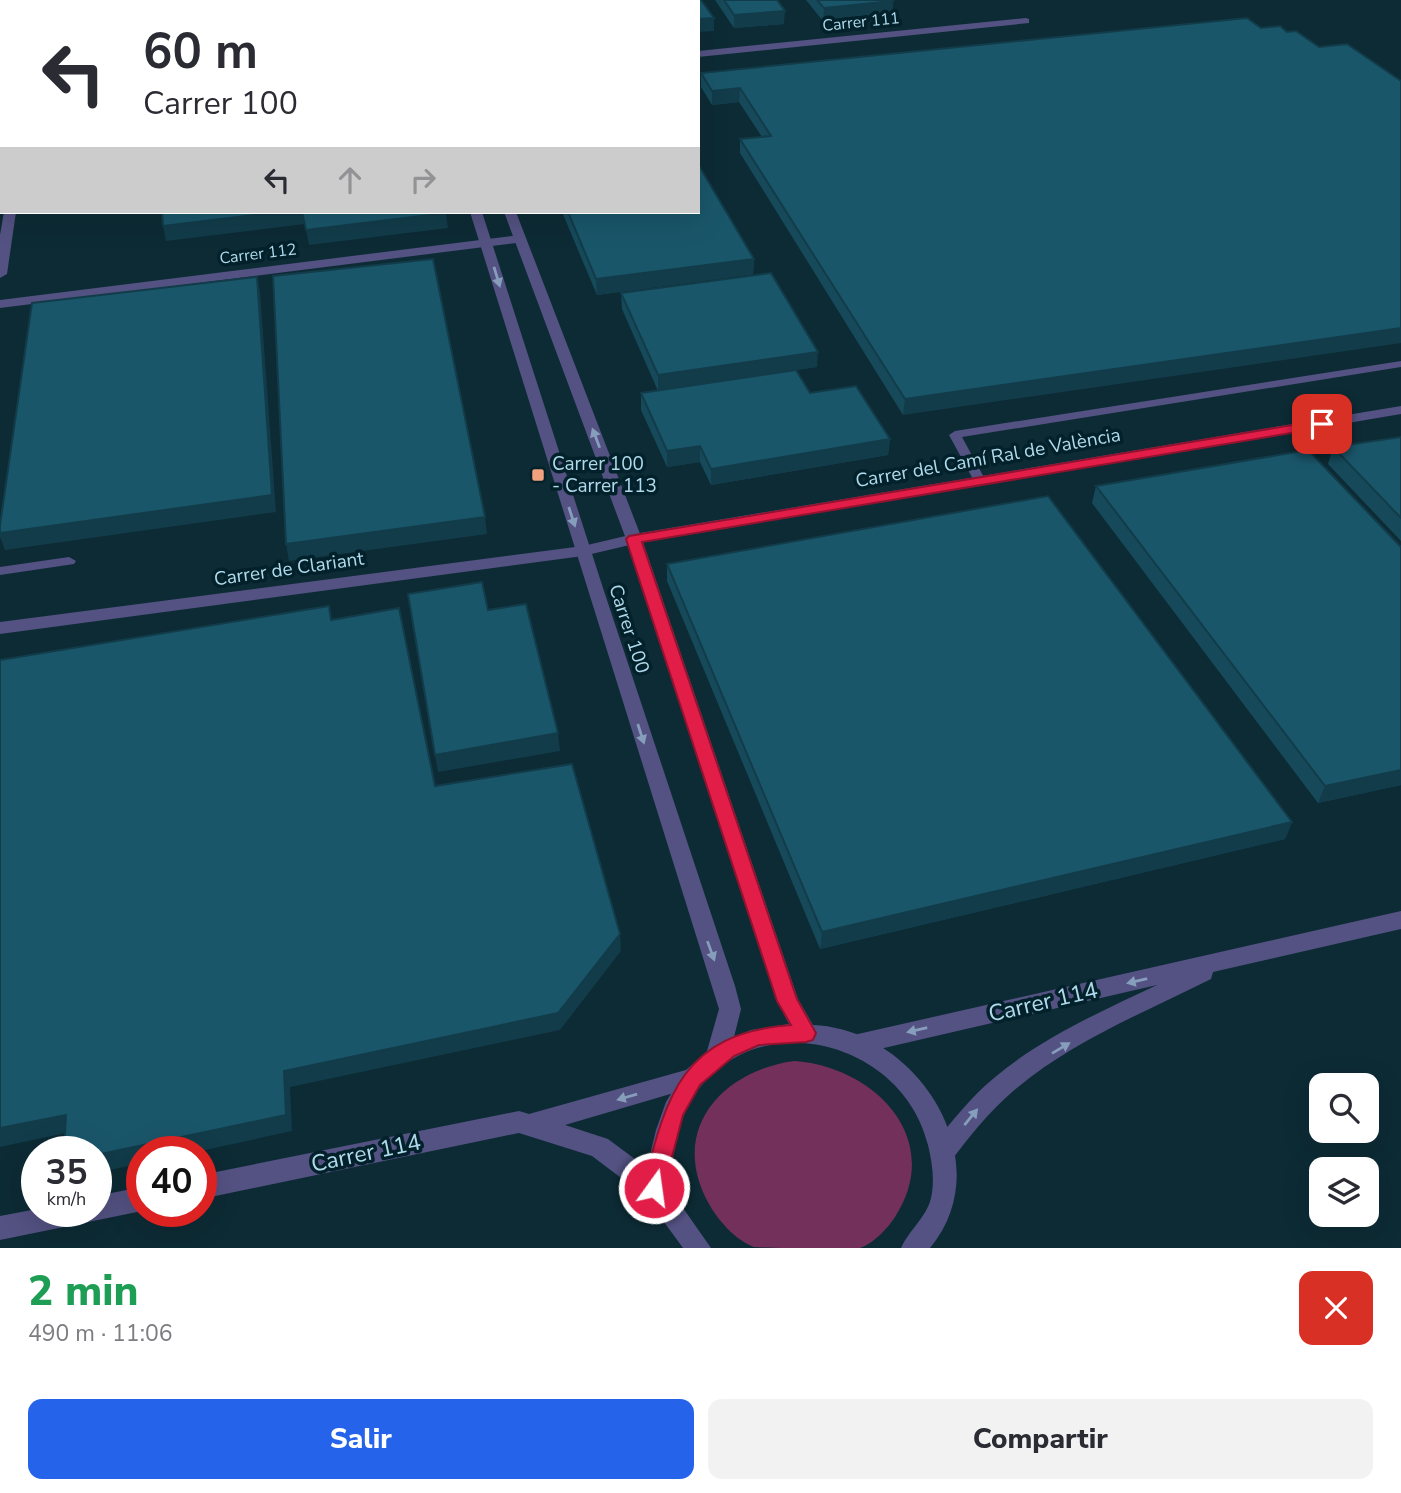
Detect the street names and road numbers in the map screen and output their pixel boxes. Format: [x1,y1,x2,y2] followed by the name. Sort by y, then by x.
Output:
[821,7,901,37] street label: Carrer 111
[218,238,298,270] street label: Carrer 112
[853,422,1123,494] street label: Carrer del Camí Ral de València
[212,546,366,592] street label: Carrer de Clariant
[602,581,656,677] street label: Carrer 100
[985,974,1101,1030] street label: Carrer 114
[308,1126,424,1180] street label: Carrer 114

